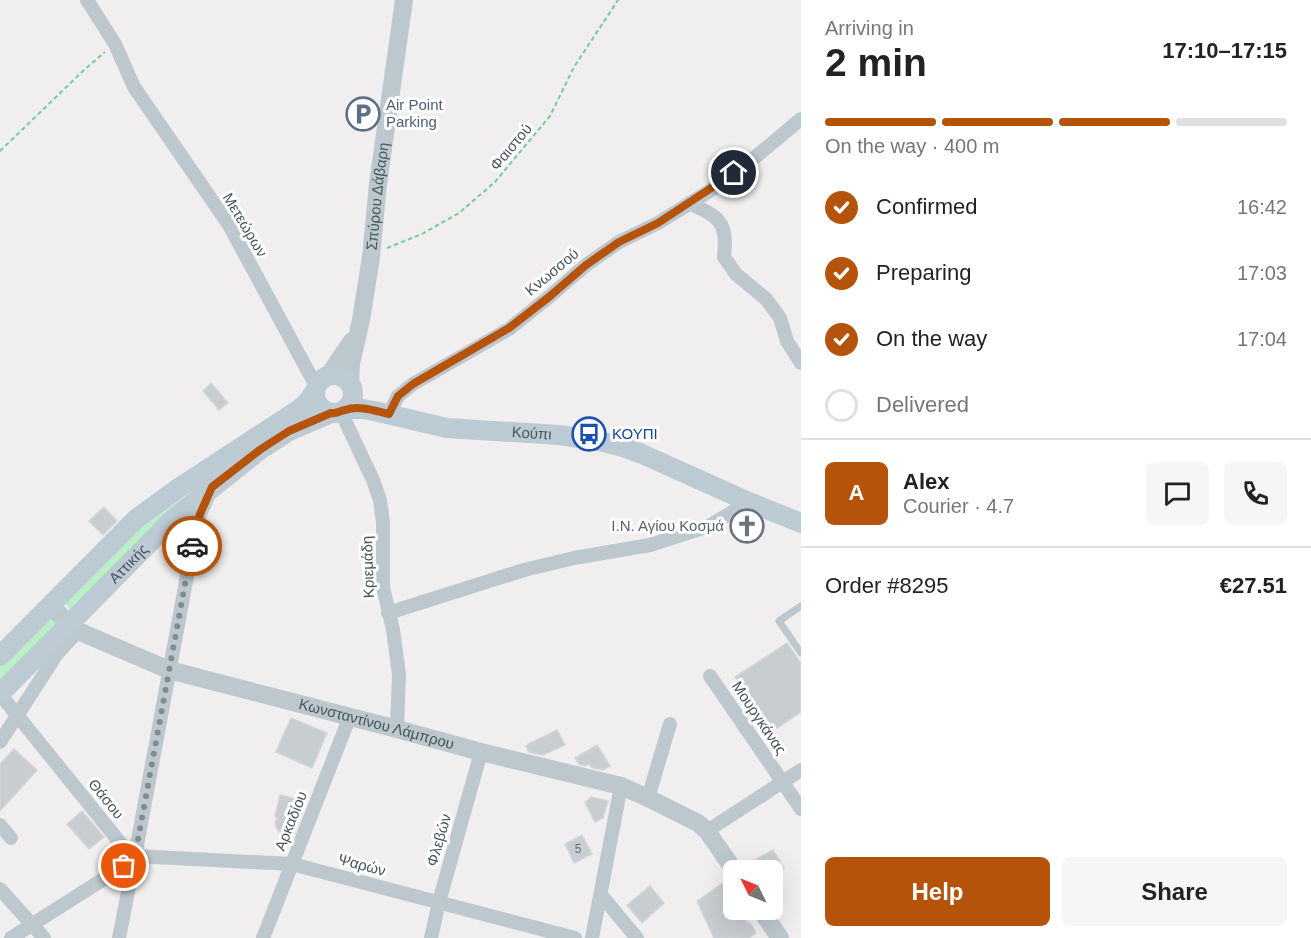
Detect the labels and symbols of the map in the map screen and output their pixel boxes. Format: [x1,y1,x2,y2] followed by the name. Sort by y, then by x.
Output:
[345,96,381,132] parking icon: Air Point Parking
[386,96,444,130] place label: Air Point Parking
[486,120,535,173] street label: Φαιστού
[363,141,392,251] street label: Σπύρου Δάβαρη
[708,147,759,198] pin
[220,190,271,260] street label: Μετεώρων
[522,244,582,299] street label: Κνωσσού
[571,416,607,452] bus stop icon: ΚΟΥΠΙ
[511,423,552,443] street label: Κούπι
[612,425,658,442] place label: ΚΟΥΠΙ
[729,508,765,544] church icon: Ι.Ν. Αγίου Κοσμά
[162,516,222,576] courier
[611,517,724,534] place label: Ι.Ν. Αγίου Κοσμά
[358,535,377,599] street label: Κριεμάδη
[105,540,151,587] street label: Αττικής
[729,678,790,757] street label: Μουργκάνας
[297,695,456,752] street label: Κωνσταντίνου Λάμπρου
[85,775,128,822] street label: Θάσου
[271,789,310,853] street label: Αρκαδίου
[423,812,454,868] street label: Φλεβών
[98,840,149,891] pin
[575,842,582,856] house number: 5
[337,850,388,879] street label: Ψαρών
[723,860,783,920] north arrow

